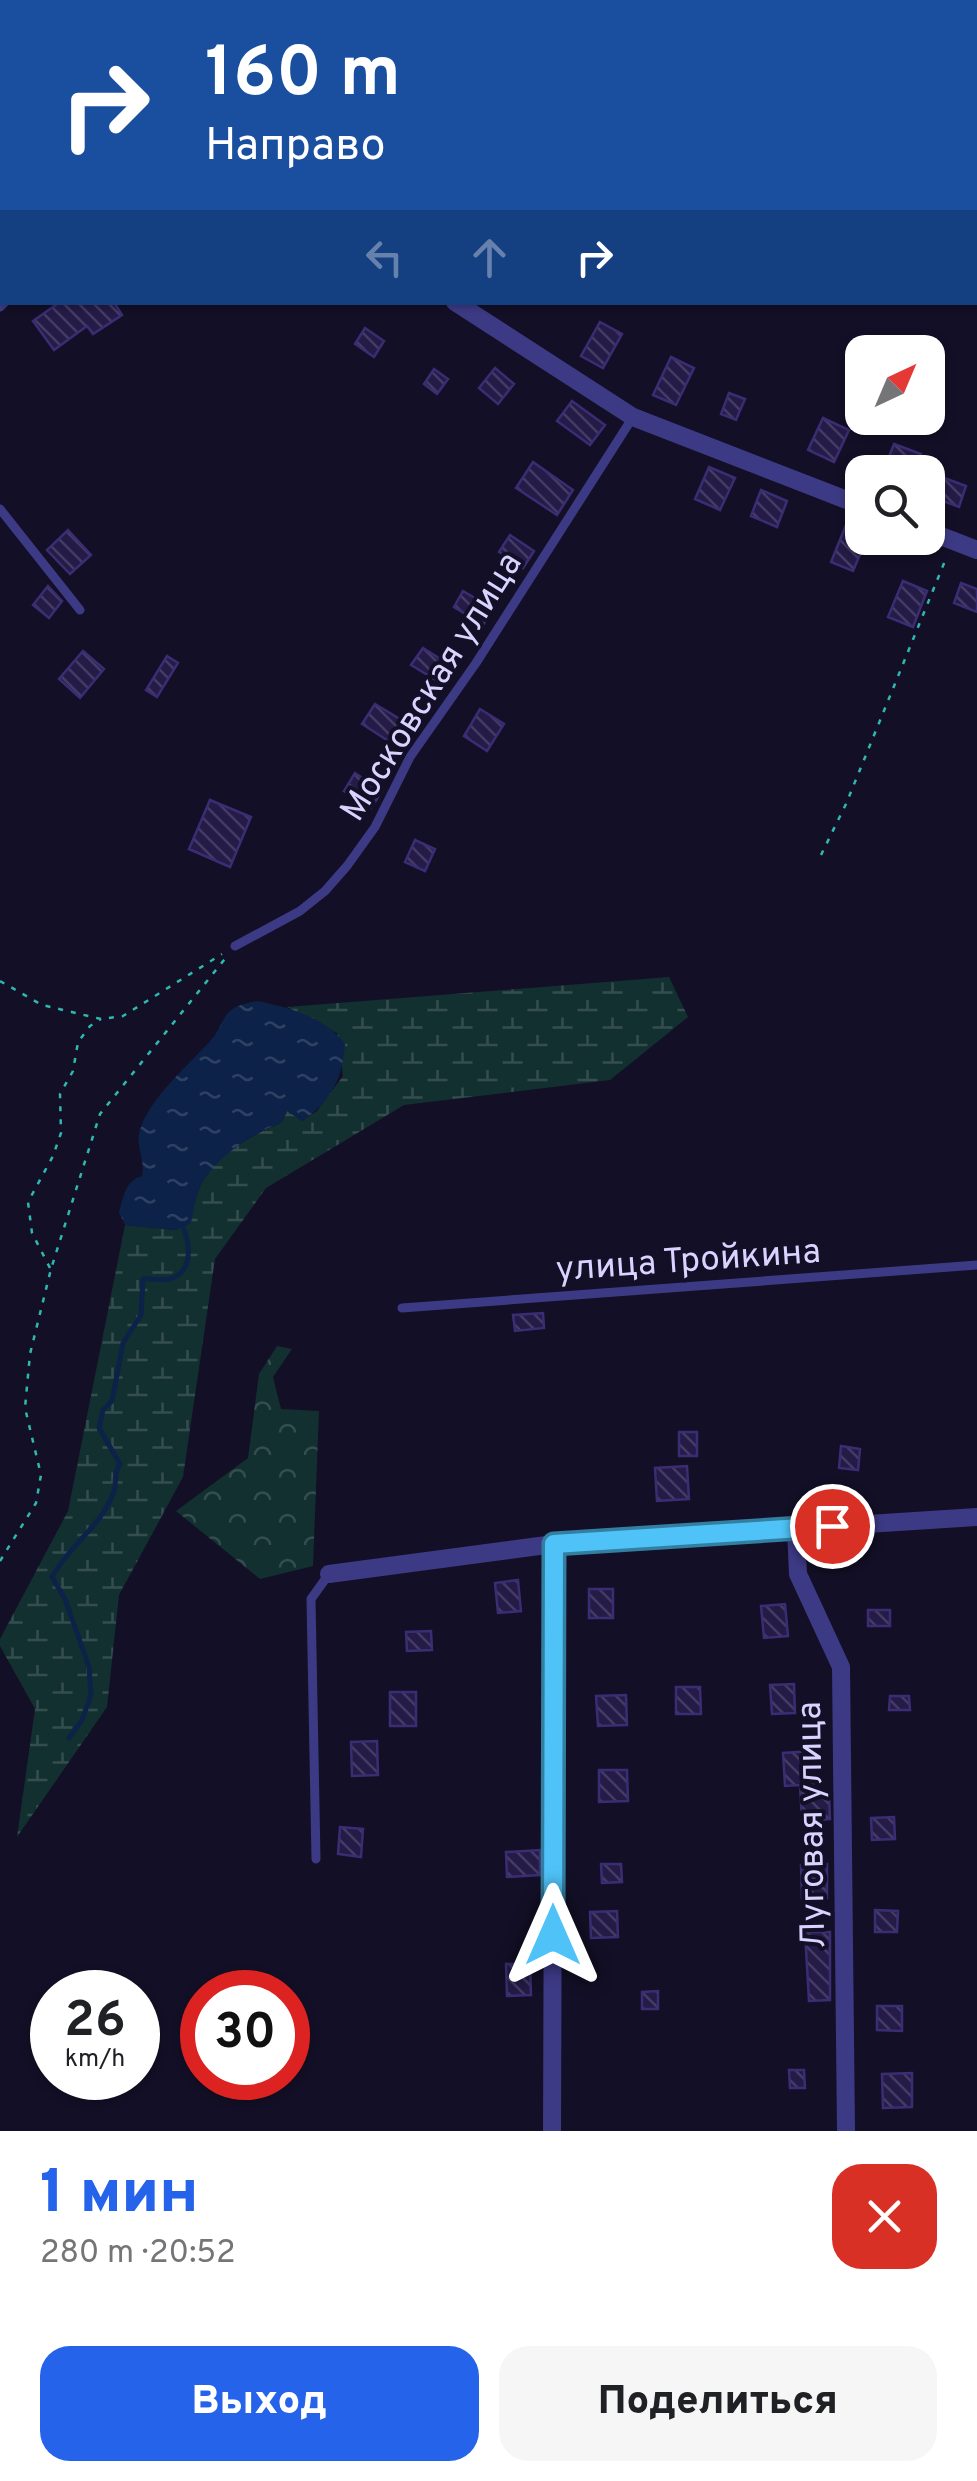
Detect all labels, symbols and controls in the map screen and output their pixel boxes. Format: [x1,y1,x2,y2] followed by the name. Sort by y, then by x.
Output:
[205,32,401,121] text: 160 m
[40,40,170,170] icon: right
[205,119,386,176] text: Направо
[357,230,412,285] icon: left
[462,230,517,285] icon: ahead
[567,230,622,285] icon: right
[845,335,945,435] north arrow
[845,335,945,555] map controls
[845,455,945,555] button: search
[332,545,533,830] street label: Московская улица
[554,1231,822,1293] street label: улица Тройкина
[790,1484,875,1569] pin
[805,1499,860,1554] icon: arrive
[789,1701,837,1949] street label: Луговая улица
[501,1883,605,1987] position arrow
[180,1970,310,2100] speed limit sign: 30
[64,1991,126,2054] text: 26
[65,2044,125,2076] text: km/h
[40,2158,198,2234] text: 1 мин
[832,2164,937,2269] button: close
[40,2234,236,2274] text: 280 m · 20:52
[40,2346,479,2461] button: Выход
[499,2346,937,2461] button: Поделиться

